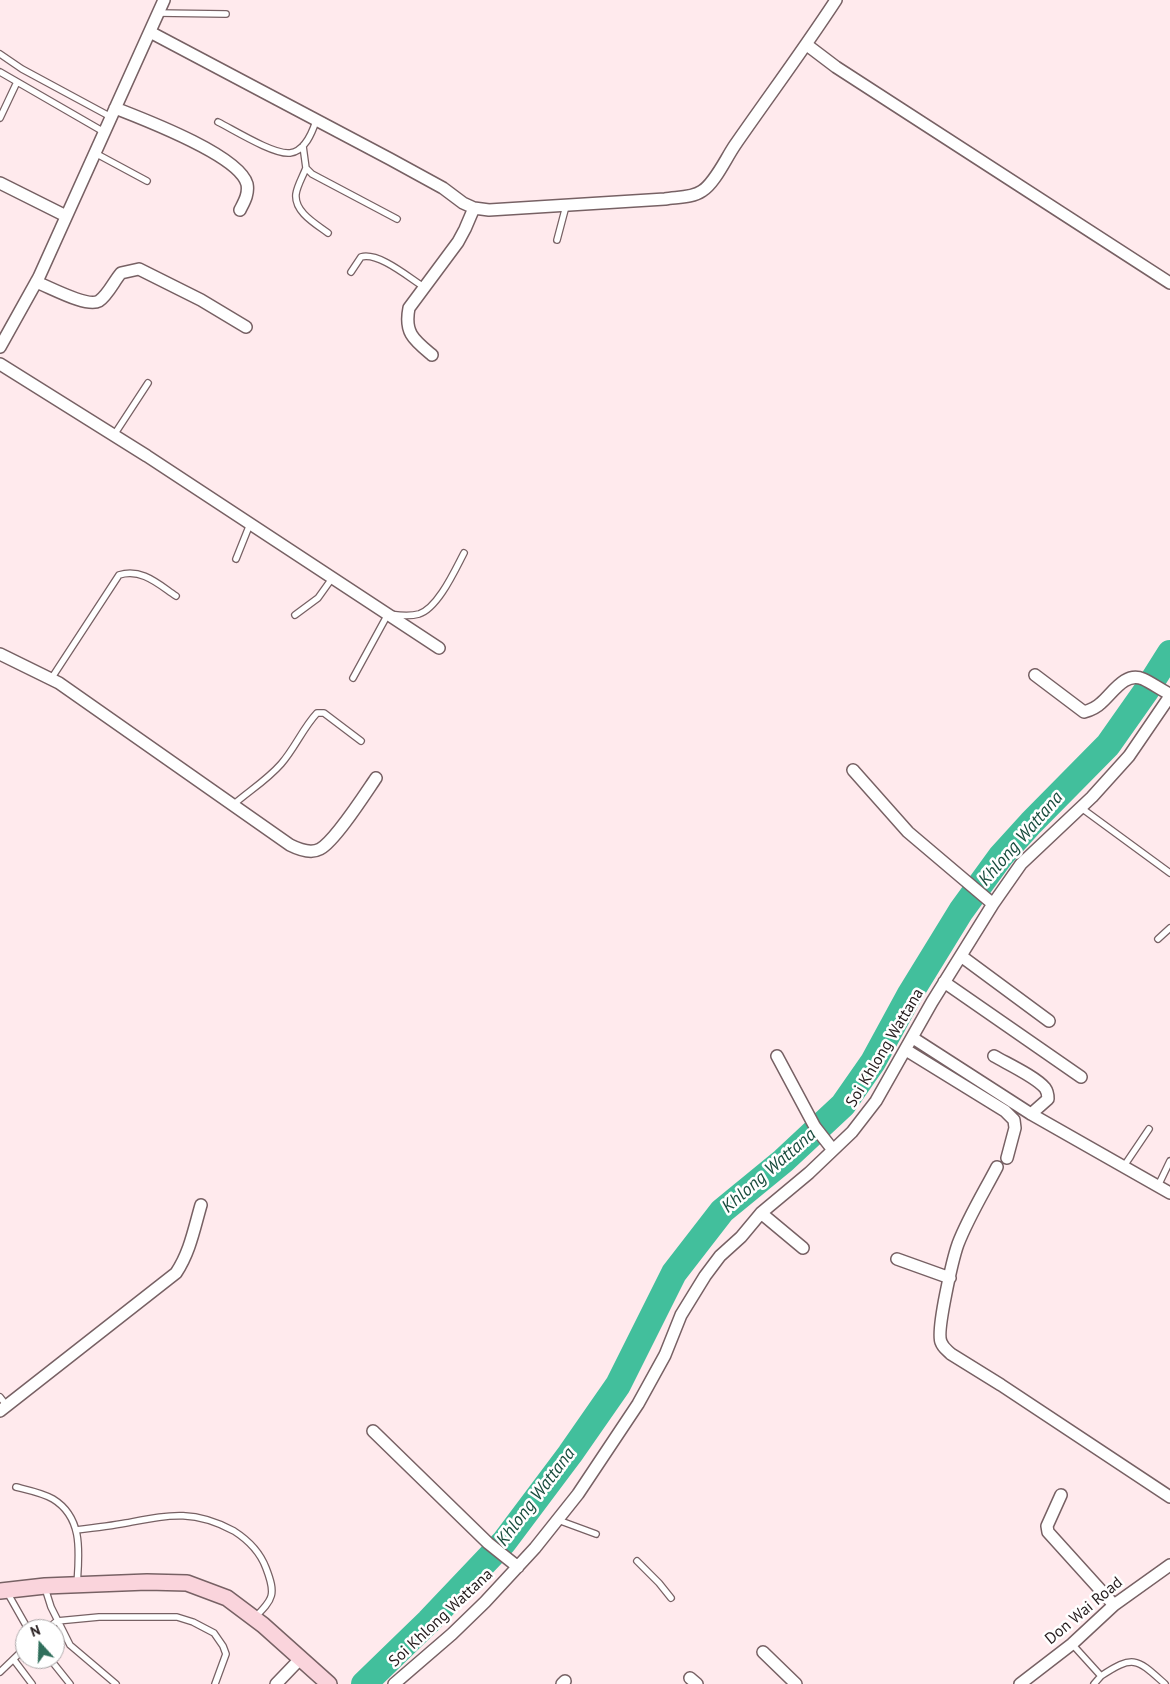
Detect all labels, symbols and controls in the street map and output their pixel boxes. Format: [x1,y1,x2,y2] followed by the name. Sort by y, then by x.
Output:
[974,788,1068,890] water label: Khlong Wattana
[842,985,928,1111] street label: Soi Khlong Wattana
[718,1124,820,1218] water label: Khlong Wattana
[492,1444,580,1550] water label: Khlong Wattana
[385,1565,497,1671] street label: Soi Khlong Wattana
[1041,1573,1127,1649] street label: Don Wai Road
[15,1619,65,1669] north arrow
[28,1621,43,1641] text: N

